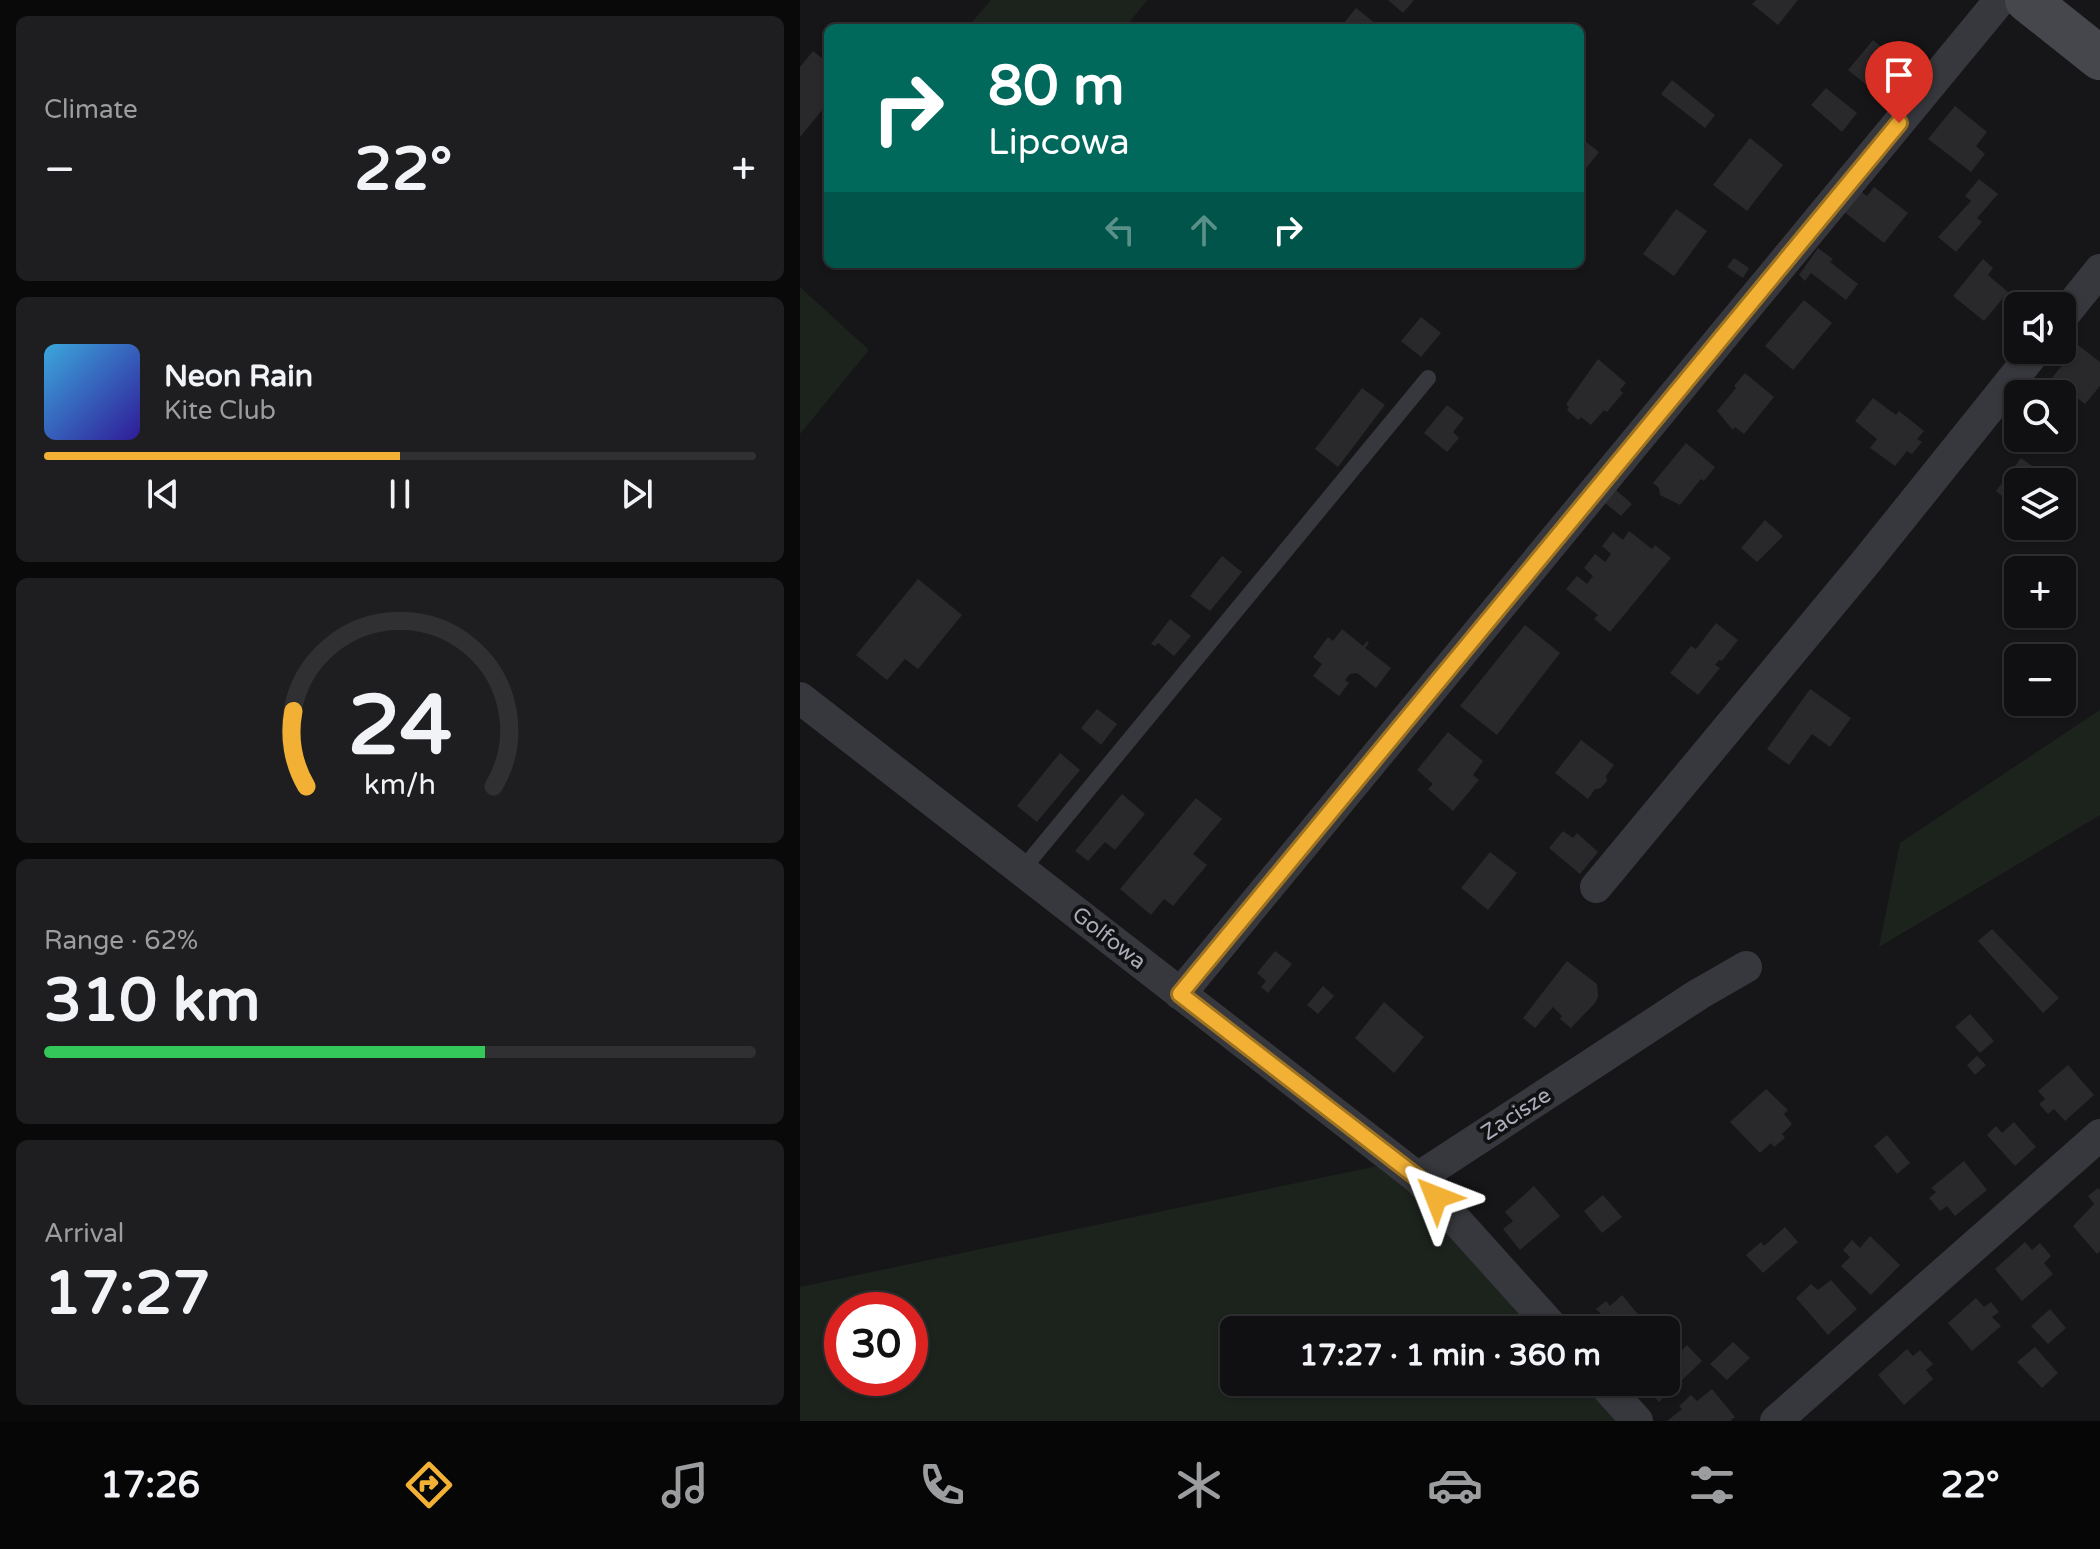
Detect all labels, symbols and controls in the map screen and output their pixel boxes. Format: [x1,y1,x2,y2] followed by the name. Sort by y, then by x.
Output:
[1865,41,1933,123] pin
[988,53,1124,120] text: 80 m
[1877,53,1921,97] icon: arrive
[856,56,960,160] icon: right
[44,94,138,125] text: Climate
[988,121,1130,164] text: Lipcowa
[354,134,452,206] text: 22°
[44,144,75,197] text: −
[731,144,756,197] text: +
[1098,208,1142,252] icon: left
[1182,208,1226,252] icon: ahead
[1266,208,1310,252] icon: right
[2004,292,2076,716] map controls
[2004,292,2076,364] button: sound
[164,358,313,395] text: Neon Rain
[2004,380,2076,452] button: search
[164,395,276,426] text: Kite Club
[2004,468,2076,540] button: layers
[141,472,185,516] icon: previous
[378,472,422,516] icon: pause
[615,472,659,516] icon: next
[2004,556,2076,628] button: +
[2004,644,2076,716] button: −
[348,676,452,776] text: 24
[364,768,436,802] text: km/h
[1067,901,1151,975] street label: Golfowa
[44,925,198,956] text: Range · 62%
[44,965,260,1037] text: 310 km
[1476,1082,1556,1146] street label: Zacisze
[1394,1155,1478,1239] position arrow
[44,1218,124,1249] text: Arrival
[44,1258,210,1330] text: 17:27
[824,1292,928,1396] speed limit sign: 30
[1299,1337,1601,1374] text: 17:27 · 1 min · 360 m
[401,1457,457,1513] icon: directions
[657,1457,713,1513] icon: music
[914,1457,970,1513] icon: phone
[1171,1457,1227,1513] icon: climate
[1427,1457,1483,1513] icon: car
[1684,1457,1740,1513] icon: filters
[100,1464,200,1507] text: 17:26
[1941,1464,2000,1507] text: 22°

